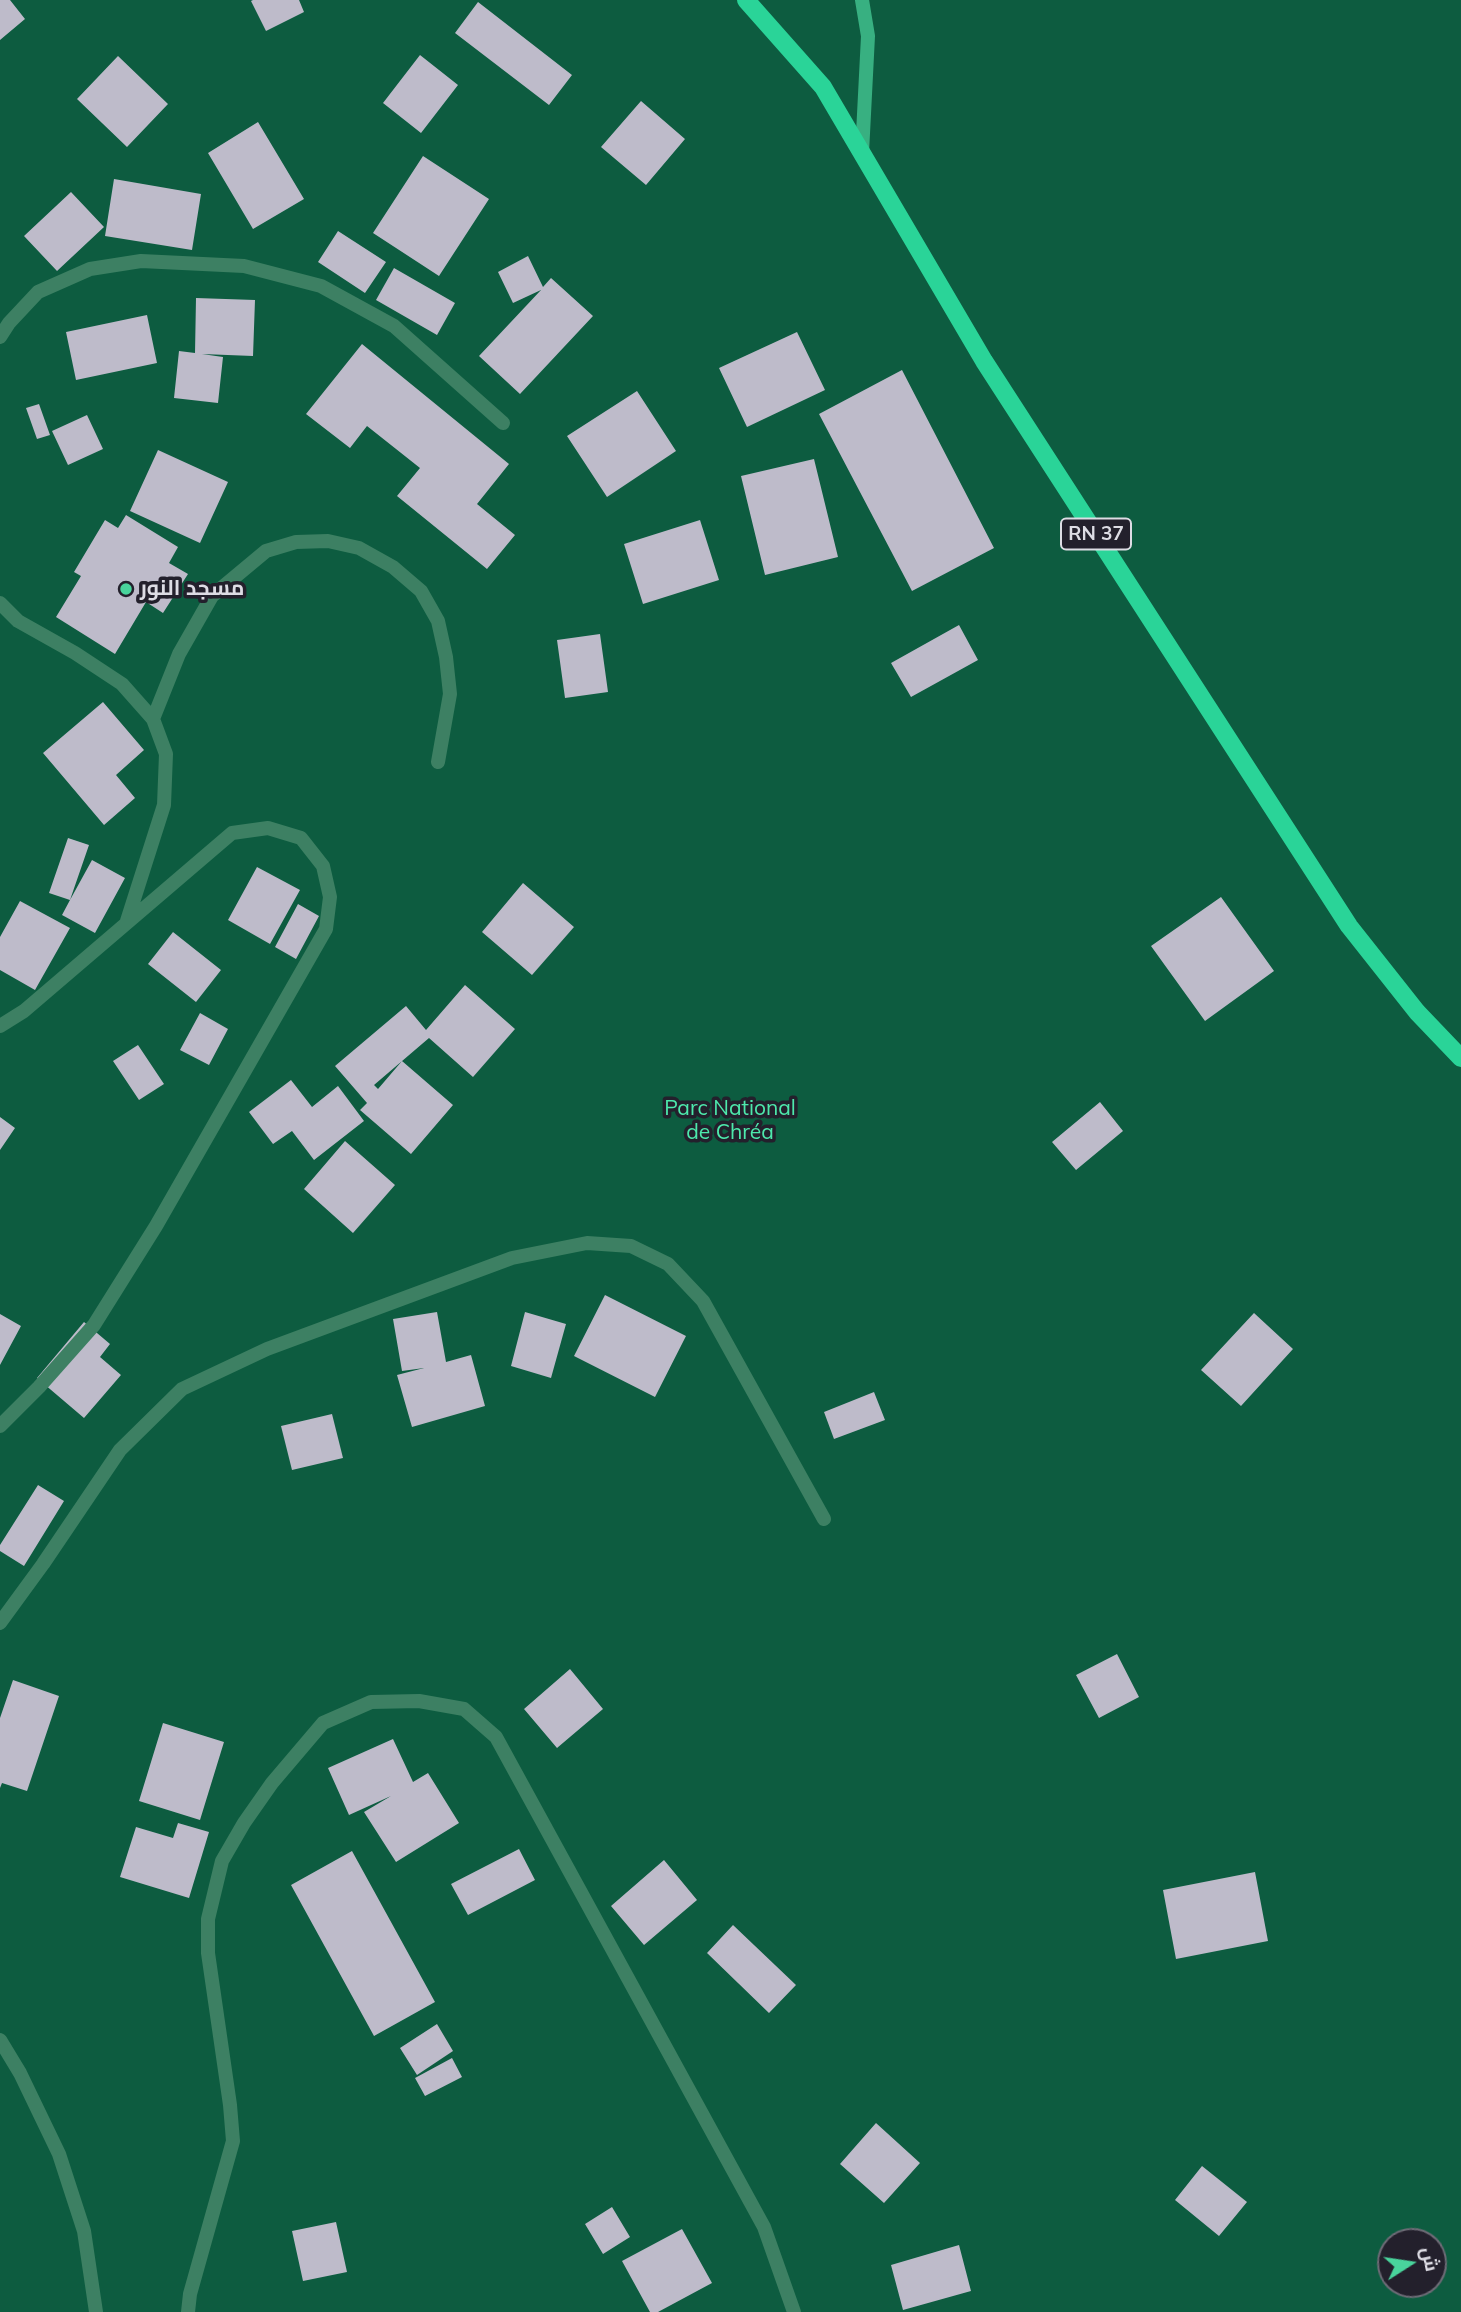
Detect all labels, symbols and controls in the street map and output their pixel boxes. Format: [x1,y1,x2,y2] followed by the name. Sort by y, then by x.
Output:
[1061,519,1131,550] road number: RN 37
[140,576,244,602] place label: مسجد النور
[118,581,134,597] marker: مسجد النور
[664,1096,796,1146] park label: Parc National de Chréa
[1377,2228,1447,2298] north arrow
[1416,2245,1445,2273] text: ش

